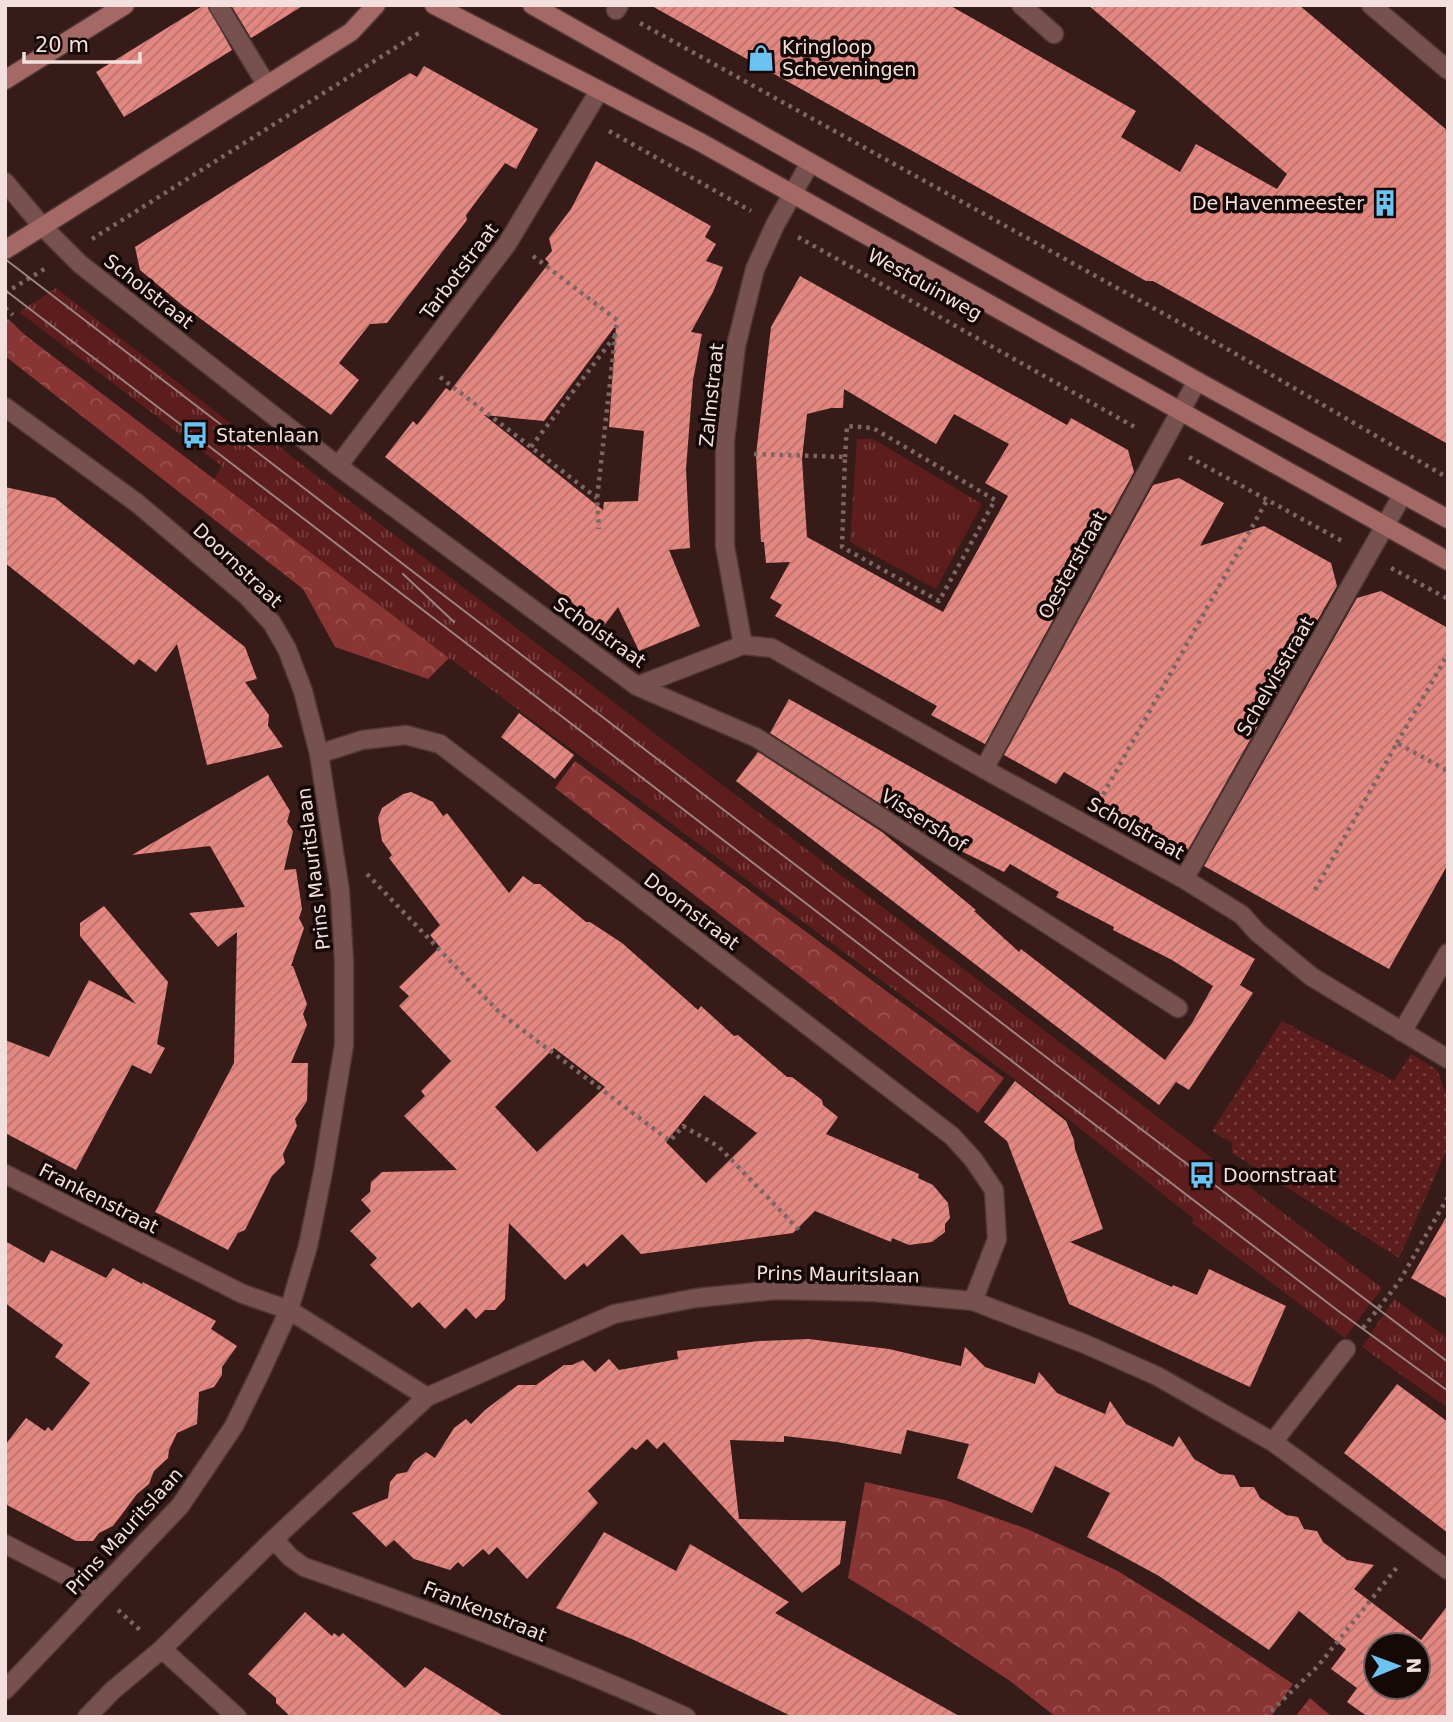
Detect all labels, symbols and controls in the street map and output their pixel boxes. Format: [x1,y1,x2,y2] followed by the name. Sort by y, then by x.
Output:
[24,21,140,65] scale bar
[35,33,89,57] text: 20 m
[782,36,916,80] place label: Kringloop Scheveningen
[746,43,776,73] shop icon: Kringloop Scheveningen
[1370,188,1400,218] building icon: De Havenmeester
[1192,192,1364,214] place label: De Havenmeester
[415,218,502,324] street label: Tarbotstraat
[864,243,986,325] street label: Westduinweg
[100,249,198,333] street label: Scholstraat
[695,342,727,448] street label: Zalmstraat
[180,420,210,450] bus stop icon: Statenlaan
[216,424,319,446] place label: Statenlaan
[1033,507,1111,623] street label: Oesterstraat
[189,518,287,612] street label: Doornstraat
[550,592,650,672] street label: Scholstraat
[1232,613,1318,739] street label: Schelvisstraat
[877,784,972,856] street label: Vissershof
[292,787,334,951] street label: Prins Mauritslaan
[1084,792,1188,864] street label: Scholstraat
[640,868,744,954] street label: Doornstraat
[36,1158,162,1238] street label: Frankenstraat
[1187,1160,1217,1190] bus stop icon: Doornstraat
[1223,1164,1336,1186] place label: Doornstraat
[756,1262,920,1286] street label: Prins Mauritslaan
[61,1463,187,1599] street label: Prins Mauritslaan
[420,1576,550,1646] street label: Frankenstraat
[1362,1631,1432,1701] north arrow
[1403,1658,1425,1674] text: N

